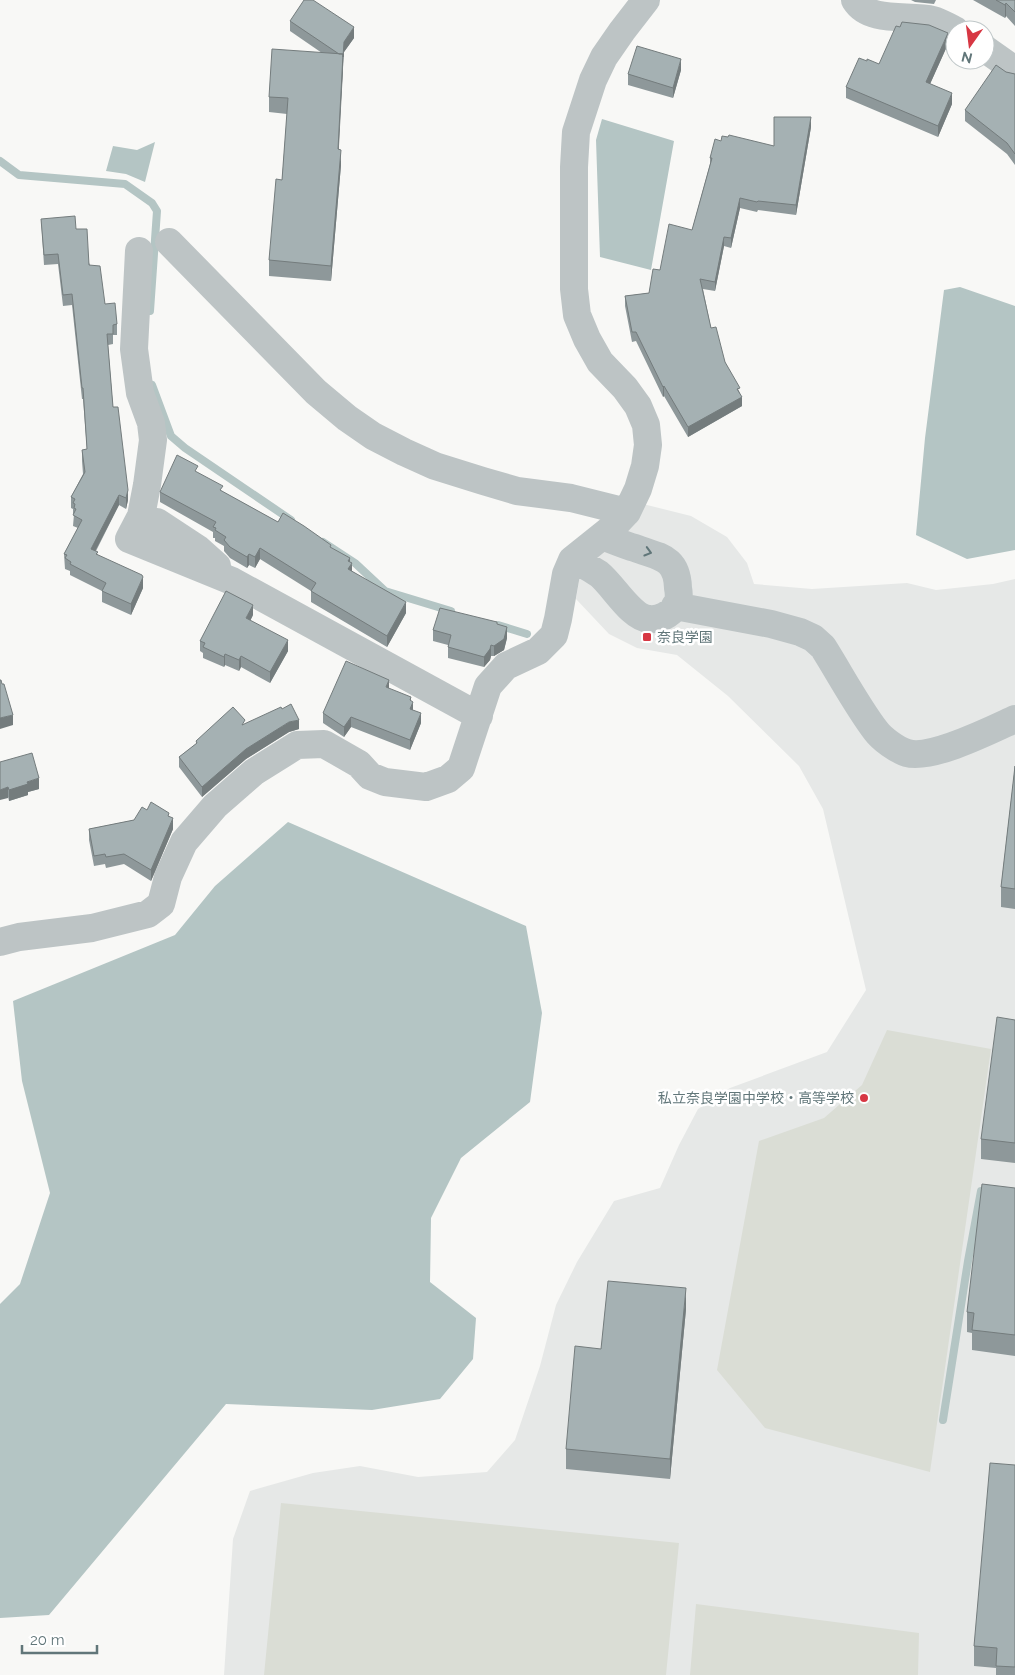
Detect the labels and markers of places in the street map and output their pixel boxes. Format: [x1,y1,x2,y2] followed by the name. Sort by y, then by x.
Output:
[657,629,713,645] place label: 奈良学園
[641,631,653,643] marker: 奈良学園
[658,1090,854,1106] place label: 私立奈良学園中学校・高等学校
[858,1092,870,1104] marker: 私立奈良学園中学校・高等学校

